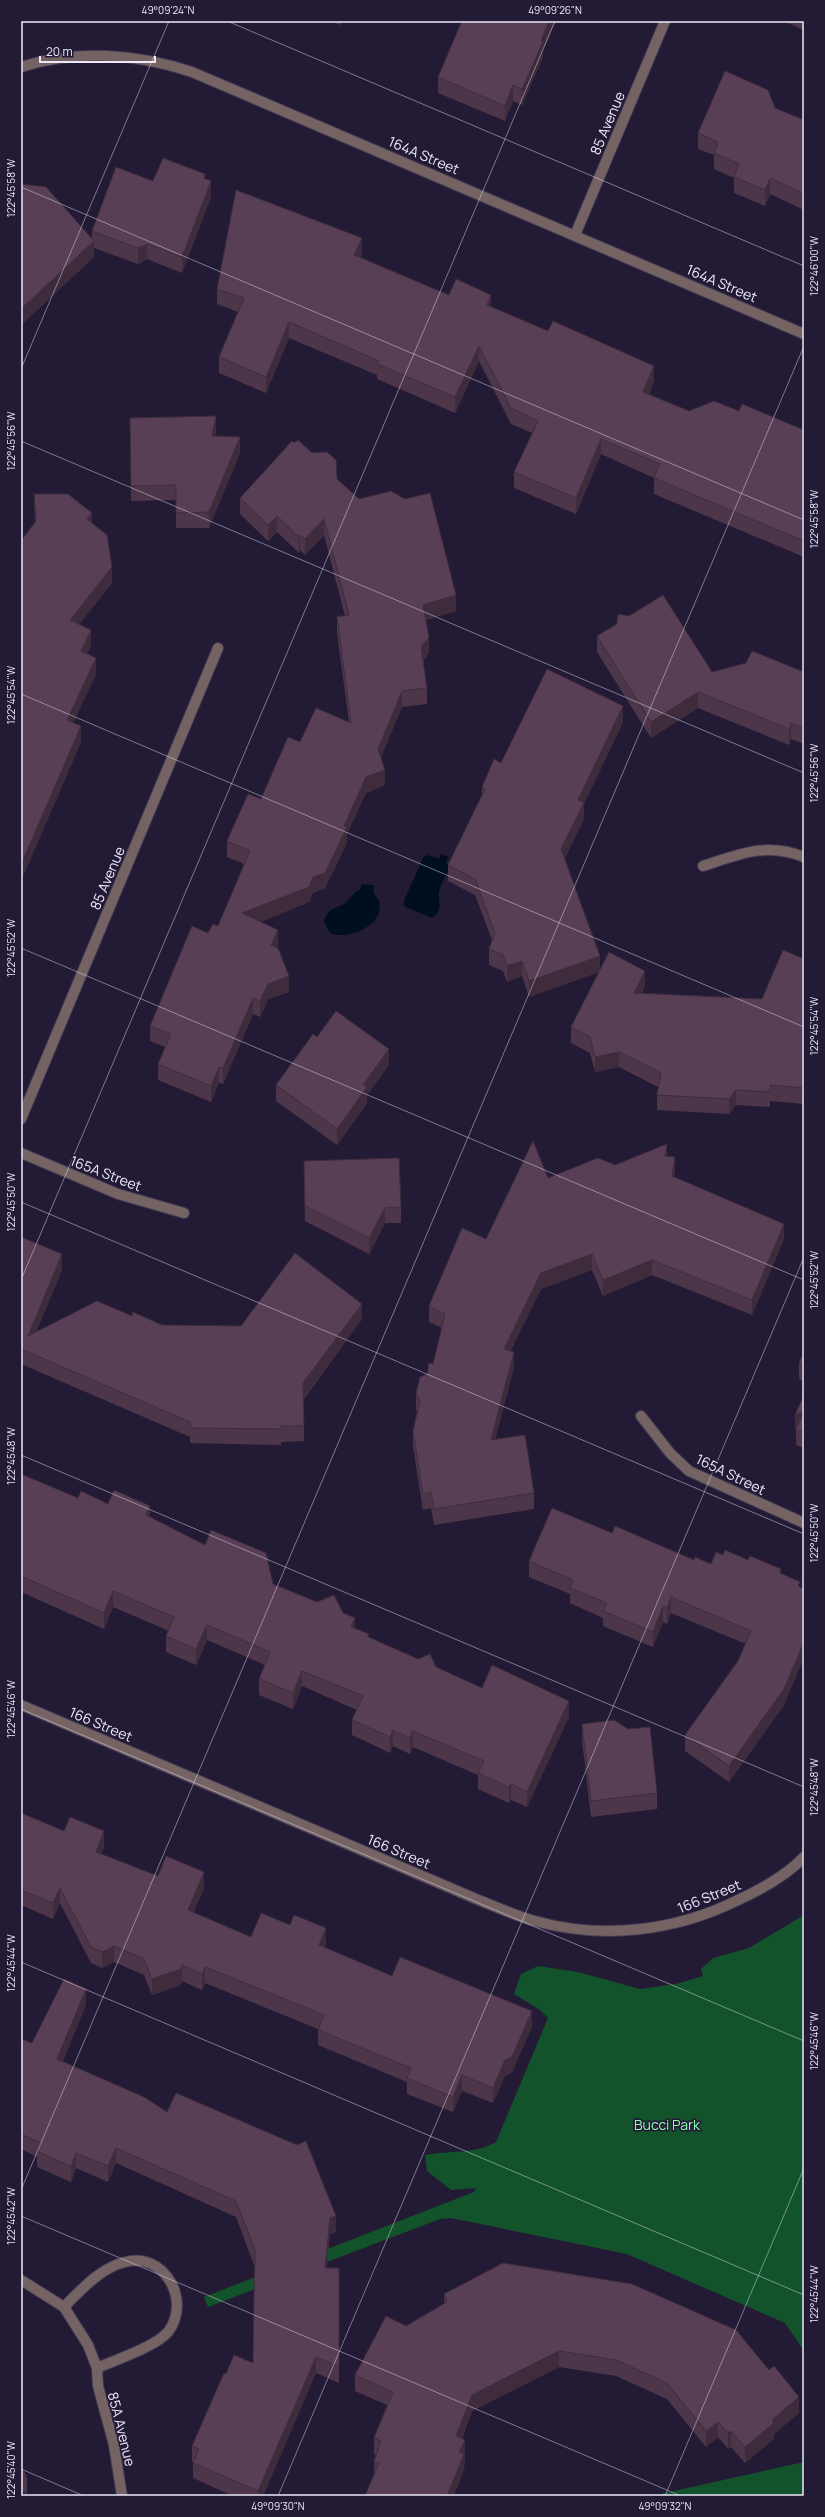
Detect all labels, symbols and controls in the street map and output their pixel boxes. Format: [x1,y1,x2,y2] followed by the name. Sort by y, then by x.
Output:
[142,3,195,17] text: 49°09'24"N
[528,3,582,17] text: 49°09'26"N
[40,38,155,64] scale bar
[46,43,73,60] text: 20 m
[585,88,629,158] street label: 85 Avenue
[386,132,463,179] street label: 164A Street
[4,158,18,217] text: 122°45'58"W
[807,236,821,296] text: 122°46'00"W
[684,260,761,307] street label: 164A Street
[4,411,18,470] text: 122°45'56"W
[807,489,821,548] text: 122°45'58"W
[4,665,18,724] text: 122°45'54"W
[807,743,821,802] text: 122°45'56"W
[85,843,129,913] street label: 85 Avenue
[4,918,18,977] text: 122°45'52"W
[807,996,821,1055] text: 122°45'54"W
[68,1151,145,1195] street label: 165A Street
[4,1172,18,1231] text: 122°45'50"W
[807,1250,821,1309] text: 122°45'52"W
[4,1427,18,1485] text: 122°45'48"W
[693,1449,769,1499] street label: 165A Street
[807,1503,821,1562] text: 122°45'50"W
[4,1679,18,1738] text: 122°45'46"W
[67,1702,136,1746] street label: 166 Street
[807,1758,821,1816] text: 122°45'48"W
[365,1829,434,1873] street label: 166 Street
[674,1875,744,1917] street label: 166 Street
[4,1934,18,1992] text: 122°45'44"W
[807,2011,821,2070] text: 122°45'46"W
[634,2115,701,2134] park label: Bucci Park
[4,2187,18,2245] text: 122°45'42"W
[807,2265,821,2323] text: 122°45'44"W
[104,2390,140,2468] street label: 85A Avenue
[4,2441,18,2499] text: 122°45'40"W
[251,2499,305,2513] text: 49°09'30"N
[639,2499,692,2513] text: 49°09'32"N

